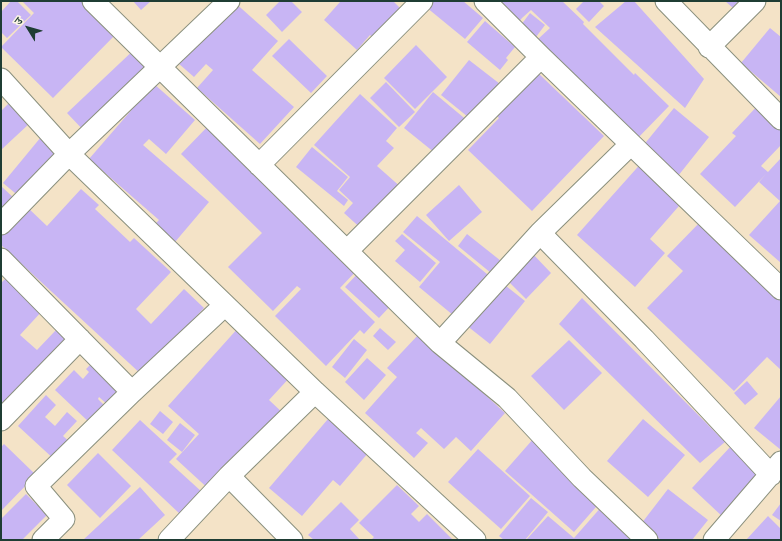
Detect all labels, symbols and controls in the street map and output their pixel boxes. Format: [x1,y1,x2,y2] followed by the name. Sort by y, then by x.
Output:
[8,8,48,48] north arrow
[10,14,26,28] text: उ

